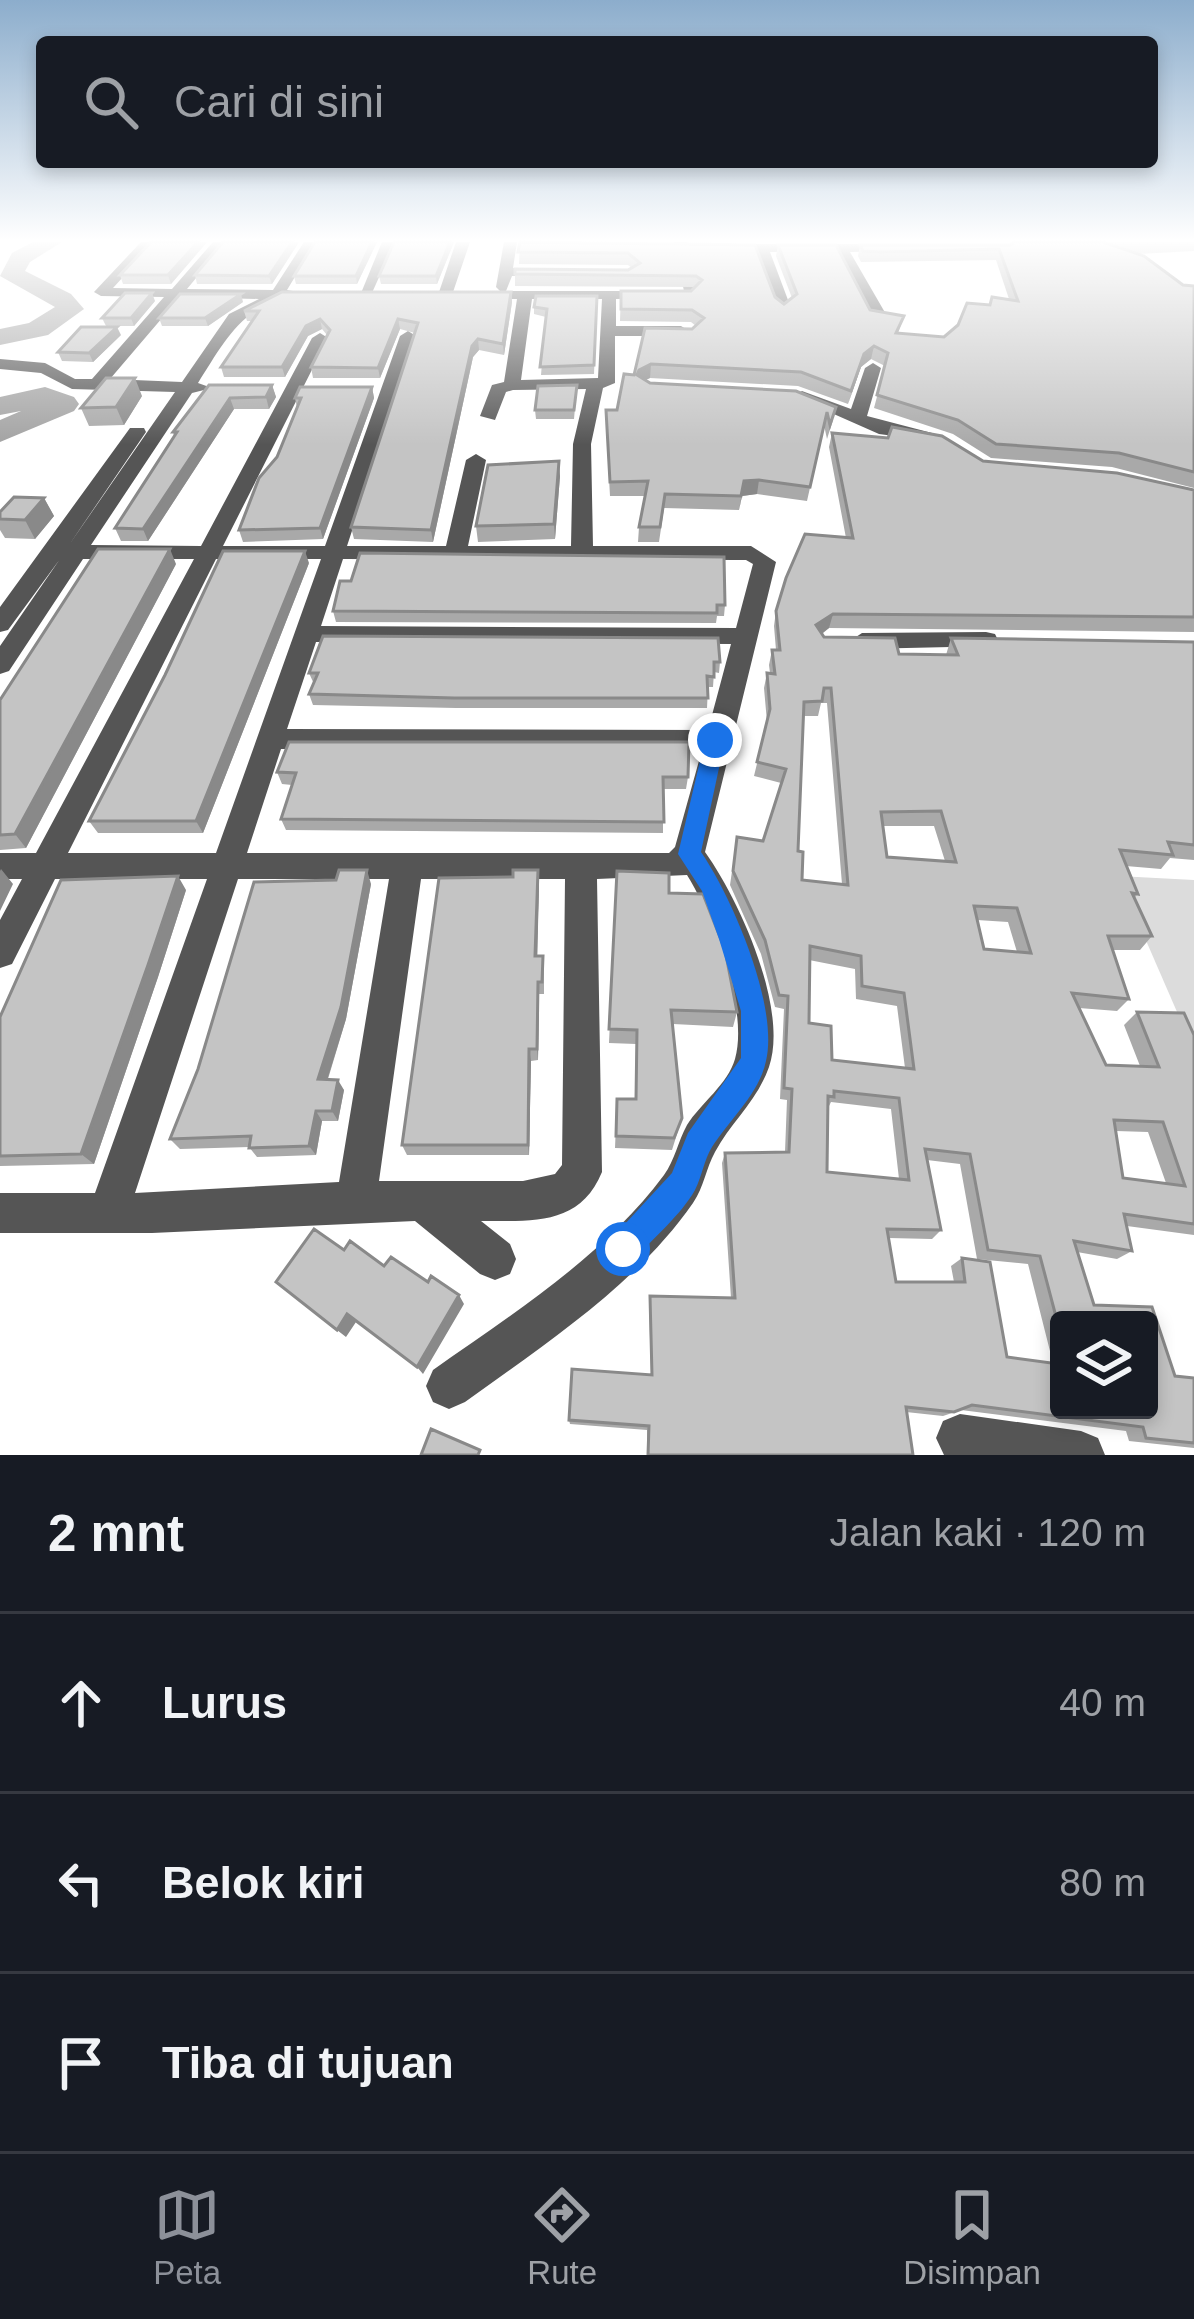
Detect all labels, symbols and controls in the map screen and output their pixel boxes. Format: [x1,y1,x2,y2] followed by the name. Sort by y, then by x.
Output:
[36,36,1158,168] search box
[78,69,144,135] icon: search
[174,76,384,127] text: Cari di sini
[688,713,742,767] route end
[596,1222,650,1276] route start
[1050,1311,1158,1419] map controls
[1050,1311,1158,1419] button: layers
[48,1505,184,1562] text: 2 mnt
[830,1511,1146,1554] text: Jalan kaki · 120 m
[48,1670,114,1736] icon: ahead
[162,1677,287,1728] text: Lurus
[1059,1681,1146,1724] text: 40 m
[48,1850,114,1916] icon: left
[162,1857,365,1908] text: Belok kiri
[1059,1861,1146,1904] text: 80 m
[48,2030,114,2096] icon: arrive
[162,2037,454,2088] text: Tiba di tujuan
[153,2182,221,2292] tab: Peta
[527,2182,597,2292] tab: Rute
[903,2182,1041,2292] tab: Disimpan

